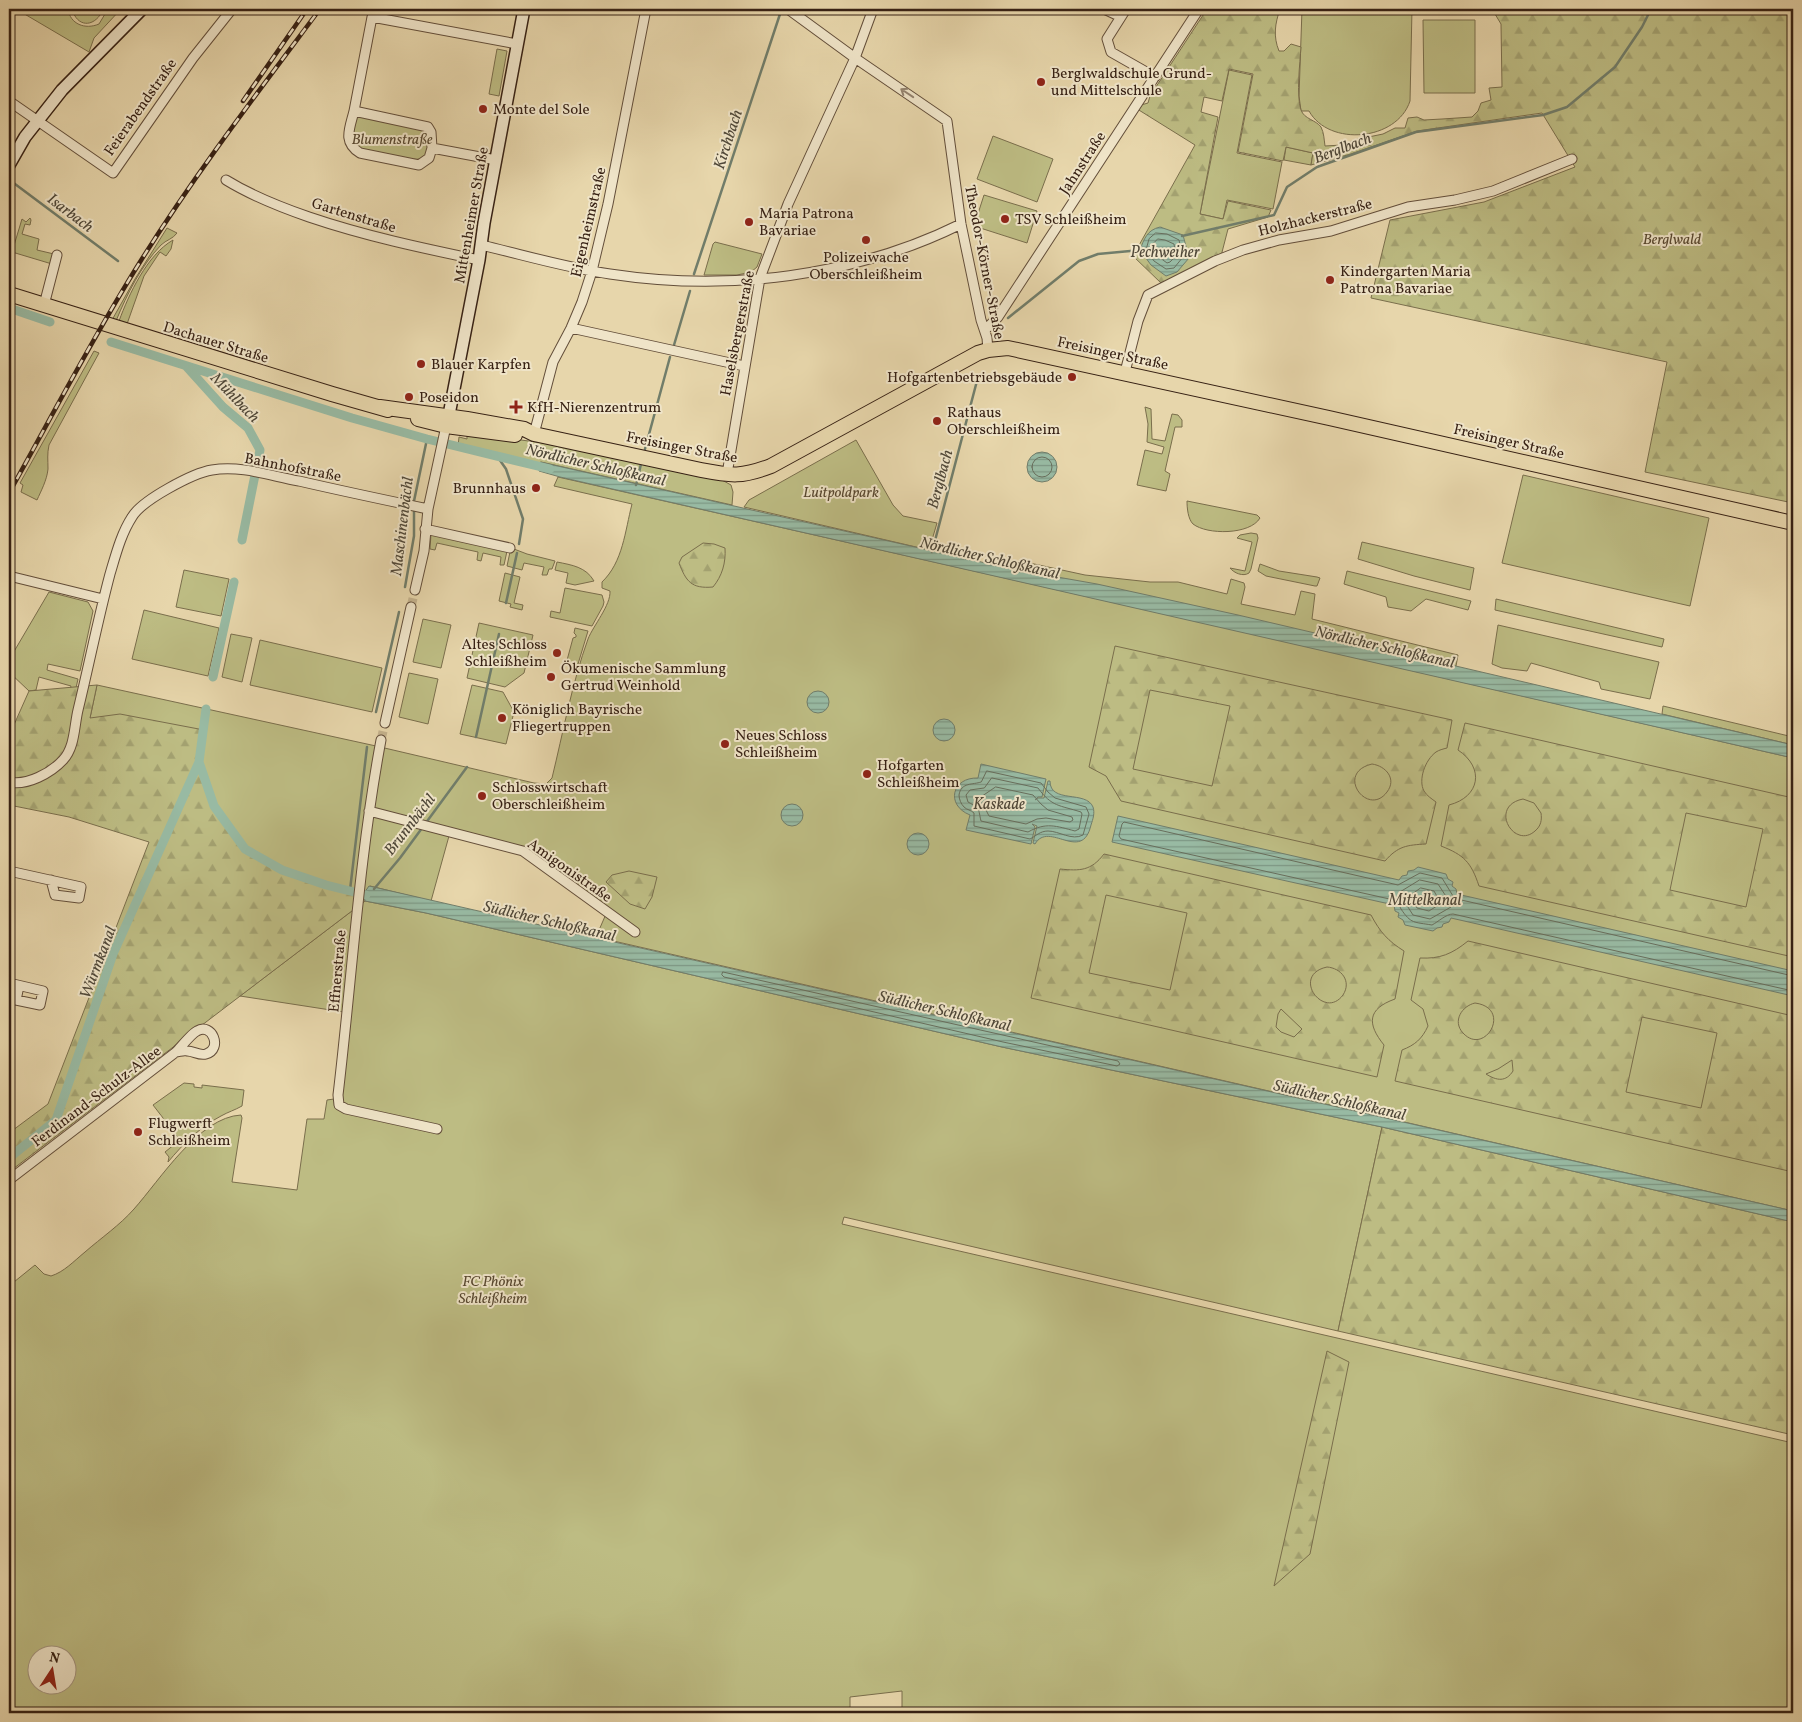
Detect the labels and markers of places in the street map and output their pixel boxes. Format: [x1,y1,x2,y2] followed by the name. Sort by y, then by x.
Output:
[1051,64,1212,102] place label: Berglwaldschule Grund- und Mittelschule
[1035,76,1047,88] marker: Berglwaldschule Grund- und Mittelschule
[493,100,590,121] place label: Monte del Sole
[477,103,489,115] marker: Monte del Sole
[759,204,854,242] place label: Maria Patrona Bavariae
[1015,210,1126,231] place label: TSV Schleißheim
[999,213,1011,225] marker: TSV Schleißheim
[743,216,755,228] marker: Maria Patrona Bavariae
[860,234,872,246] marker: Polizeiwache Oberschleißheim
[809,248,923,286] place label: Polizeiwache Oberschleißheim
[1340,262,1471,300] place label: Kindergarten Maria Patrona Bavariae
[1324,274,1336,286] marker: Kindergarten Maria Patrona Bavariae
[431,355,531,376] place label: Blauer Karpfen
[415,358,427,370] marker: Blauer Karpfen
[887,368,1062,389] place label: Hofgartenbetriebsgebäude
[1066,371,1078,383] marker: Hofgartenbetriebsgebäude
[419,388,479,409] place label: Poseidon
[403,391,415,403] marker: Poseidon
[527,398,661,419] place label: KfH-Nierenzentrum
[509,400,523,414] marker: KfH-Nierenzentrum
[947,403,1060,441] place label: Rathaus Oberschleißheim
[931,415,943,427] marker: Rathaus Oberschleißheim
[453,479,526,500] place label: Brunnhaus
[530,482,542,494] marker: Brunnhaus
[461,635,547,673] place label: Altes Schloss Schleißheim
[551,647,563,659] marker: Altes Schloss Schleißheim
[561,659,726,697] place label: Ökumenische Sammlung Gertrud Weinhold
[545,671,557,683] marker: Ökumenische Sammlung Gertrud Weinhold
[512,700,642,738] place label: Königlich Bayrische Fliegertruppen
[496,712,508,724] marker: Königlich Bayrische Fliegertruppen
[735,726,827,764] place label: Neues Schloss Schleißheim
[719,738,731,750] marker: Neues Schloss Schleißheim
[877,756,959,794] place label: Hofgarten Schleißheim
[861,768,873,780] marker: Hofgarten Schleißheim
[492,778,608,816] place label: Schlosswirtschaft Oberschleißheim
[476,790,488,802] marker: Schlosswirtschaft Oberschleißheim
[148,1114,230,1152] place label: Flugwerft Schleißheim
[132,1126,144,1138] marker: Flugwerft Schleißheim

